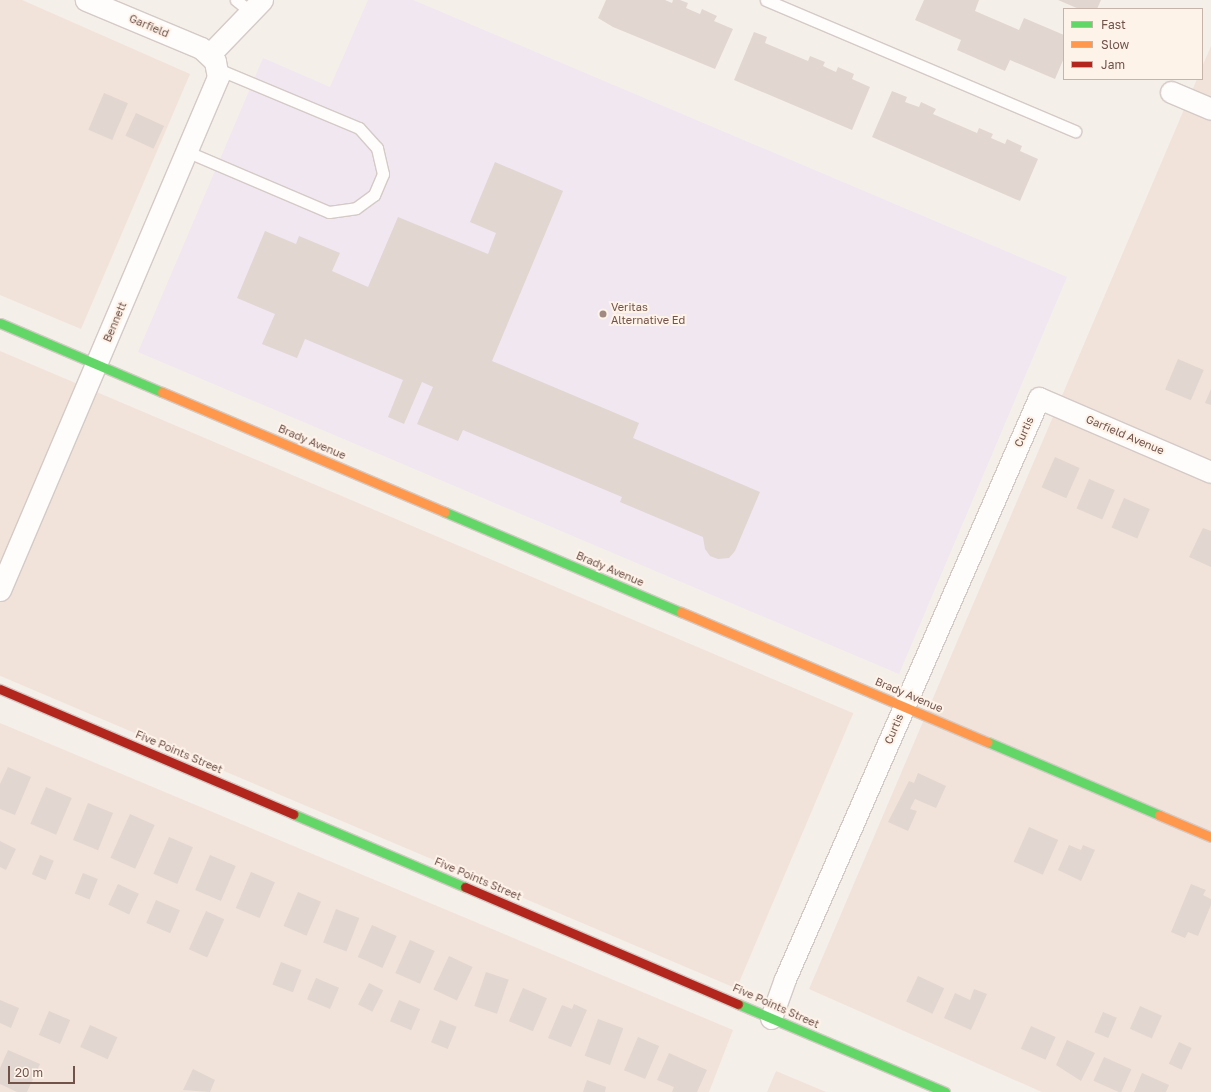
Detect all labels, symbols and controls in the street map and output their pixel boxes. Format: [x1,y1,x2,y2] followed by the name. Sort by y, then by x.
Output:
[1063,8,1203,80] legend
[127,12,171,40] street label: Garfield
[1101,17,1126,32] text: Fast
[1101,37,1129,52] text: Slow
[1101,57,1125,72] text: Jam
[101,300,129,344] street label: Bennett
[611,301,685,327] place label: Veritas Alternative Ed
[598,309,608,319] marker: Veritas Alternative Ed
[1084,413,1166,457] street label: Garfield Avenue
[1011,415,1037,449] street label: Curtis
[276,422,348,462] street label: Brady Avenue
[574,549,646,589] street label: Brady Avenue
[873,675,945,715] street label: Brady Avenue
[882,712,906,746] street label: Curtis
[133,728,225,776] street label: Five Points Street
[432,855,524,903] street label: Five Points Street
[731,981,821,1031] street label: Five Points Street
[10,1058,77,1084] scale bar
[15,1065,43,1080] text: 20 m

